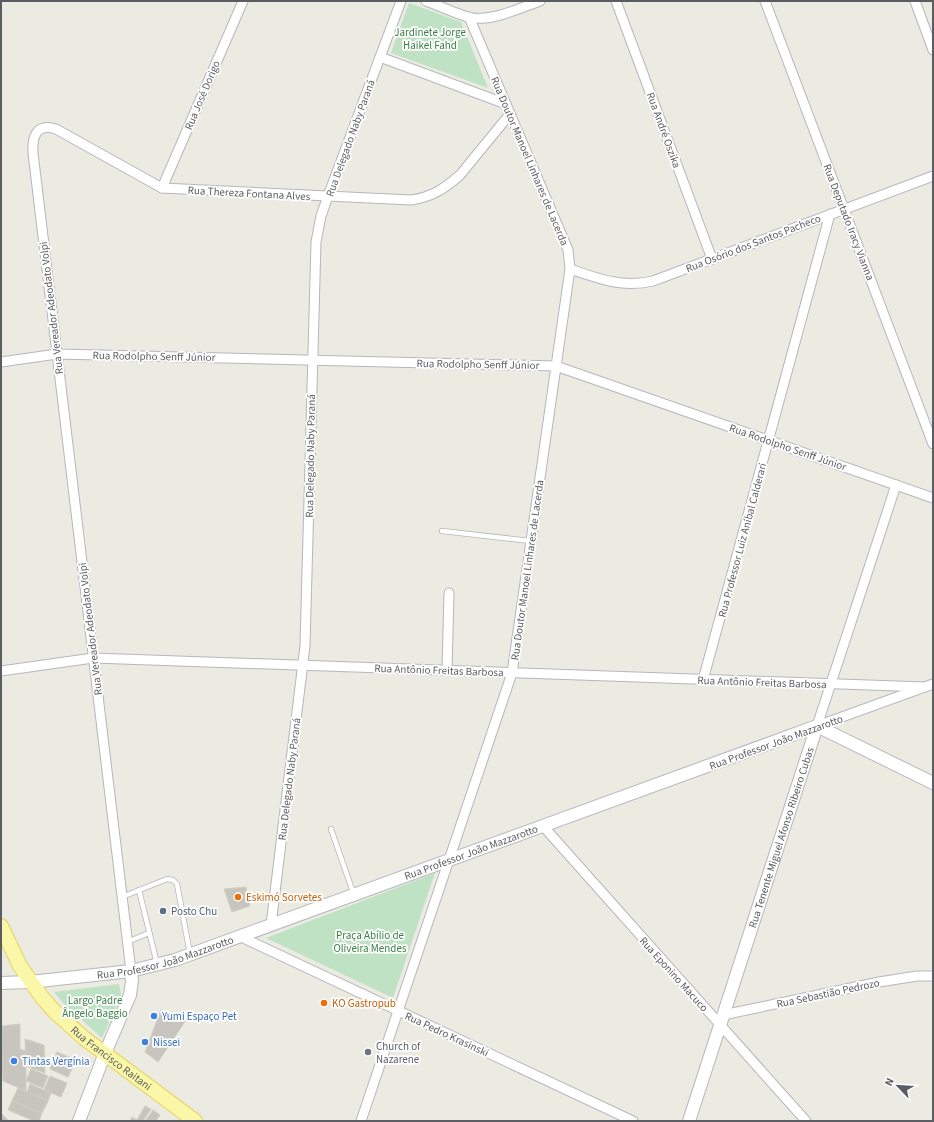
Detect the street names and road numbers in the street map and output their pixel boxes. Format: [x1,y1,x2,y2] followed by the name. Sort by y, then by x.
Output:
[181,58,224,132] street label: Rua José Dorigo
[487,74,572,248] street label: Rua Doutor Manoel Linhares de Lacerda
[322,78,379,199] street label: Rua Delegado Naby Paraná
[643,90,684,170] street label: Rua André Oszika
[819,162,878,283] street label: Rua Deputado Iracy Vianna
[187,183,311,204] street label: Rua Thereza Fontana Alves
[683,211,823,276] street label: Rua Osório dos Santos Pacheco
[36,241,67,375] street label: Rua Vereador Adeodato Volpi
[92,348,216,365] street label: Rua Rodolpho Senff Júnior
[416,356,540,373] street label: Rua Rodolpho Senff Júnior
[302,394,319,518] street label: Rua Delegado Naby Paraná
[727,420,849,475] street label: Rua Rodolpho Senff Júnior
[715,461,770,619] street label: Rua Professor Luiz Aníbal Calderari
[507,479,548,661] street label: Rua Doutor Manoel Linhares de Lacerda
[75,562,106,696] street label: Rua Vereador Adeodato Volpi
[374,661,504,680] street label: Rua Antônio Freitas Barbosa
[697,673,827,692] street label: Rua Antônio Freitas Barbosa
[707,711,845,774] street label: Rua Professor João Mazzarotto
[275,717,304,841] street label: Rua Delegado Naby Paraná
[745,745,818,930] street label: Rua Tenente Miguel Afonso Ribeiro Cubas
[402,821,540,884] street label: Rua Professor João Mazzarotto
[96,932,236,983] street label: Rua Professor João Mazzarotto
[636,934,711,1015] street label: Rua Eponino Macuco
[775,975,881,1012] street label: Rua Sebastião Pedrozo
[402,1008,491,1060] street label: Rua Pedro Krasinski
[67,1023,155,1094] street label: Rua Francisco Raitani

